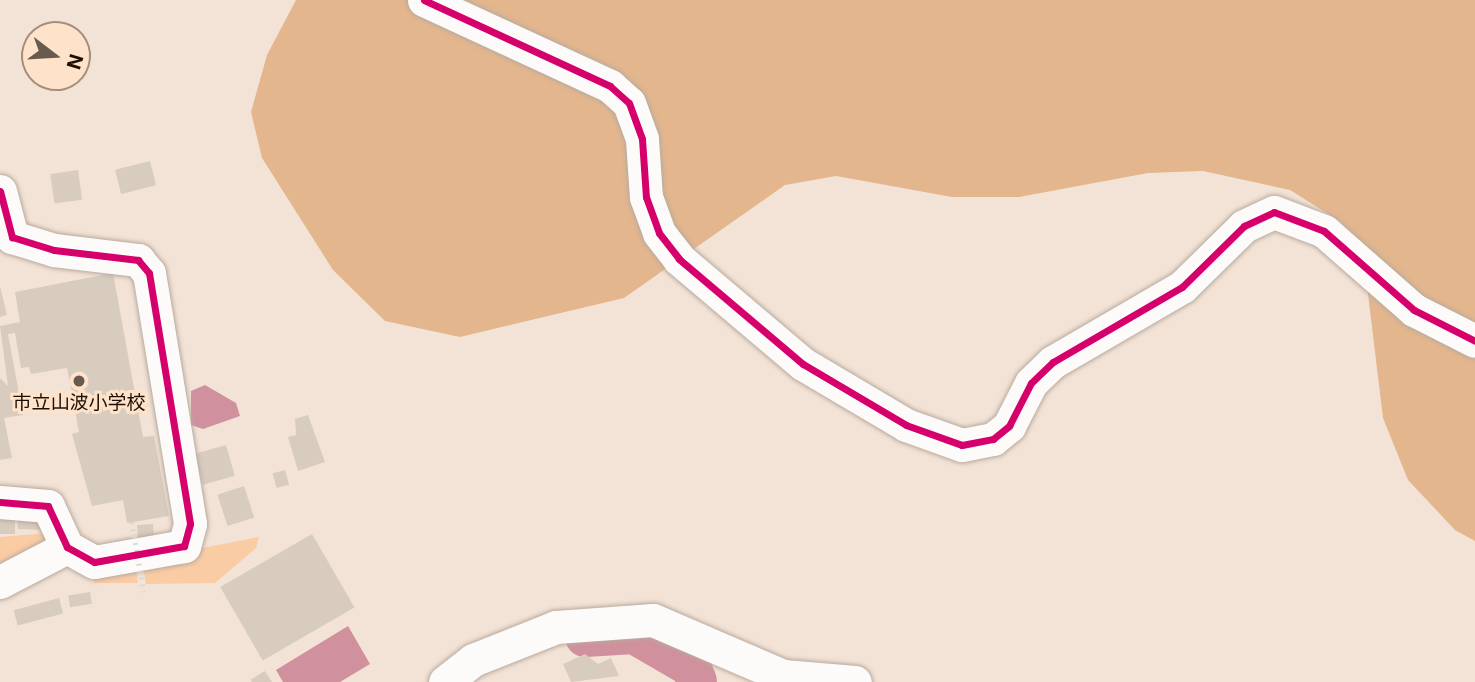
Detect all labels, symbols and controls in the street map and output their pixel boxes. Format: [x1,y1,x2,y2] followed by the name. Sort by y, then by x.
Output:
[21,21,91,91] north arrow
[62,51,88,72] text: N
[71,373,87,389] marker: 市立山波小学校
[13,392,145,414] place label: 市立山波小学校

